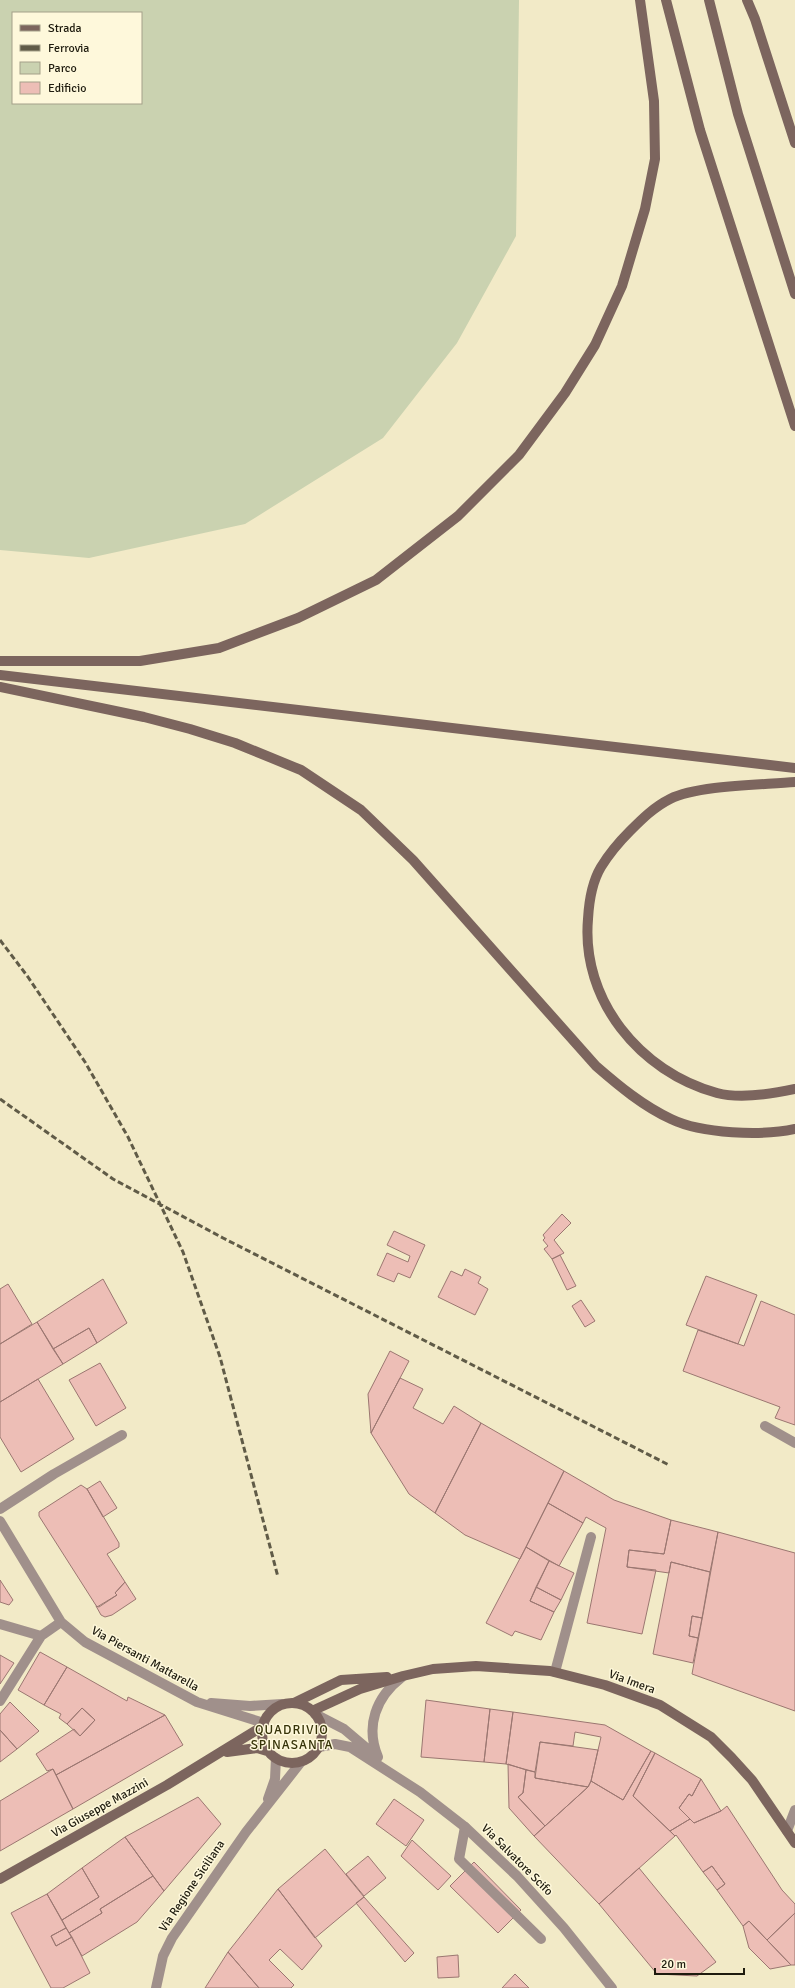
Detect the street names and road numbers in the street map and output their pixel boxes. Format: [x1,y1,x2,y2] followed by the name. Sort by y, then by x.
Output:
[89,1623,201,1695] street label: Via Piersanti Mattarella
[607,1667,657,1697] street label: Via Imera
[49,1775,151,1841] street label: Via Giuseppe Mazzini
[478,1821,556,1899] street label: Via Salvatore Scifo
[156,1837,228,1935] street label: Via Regione Siciliana

